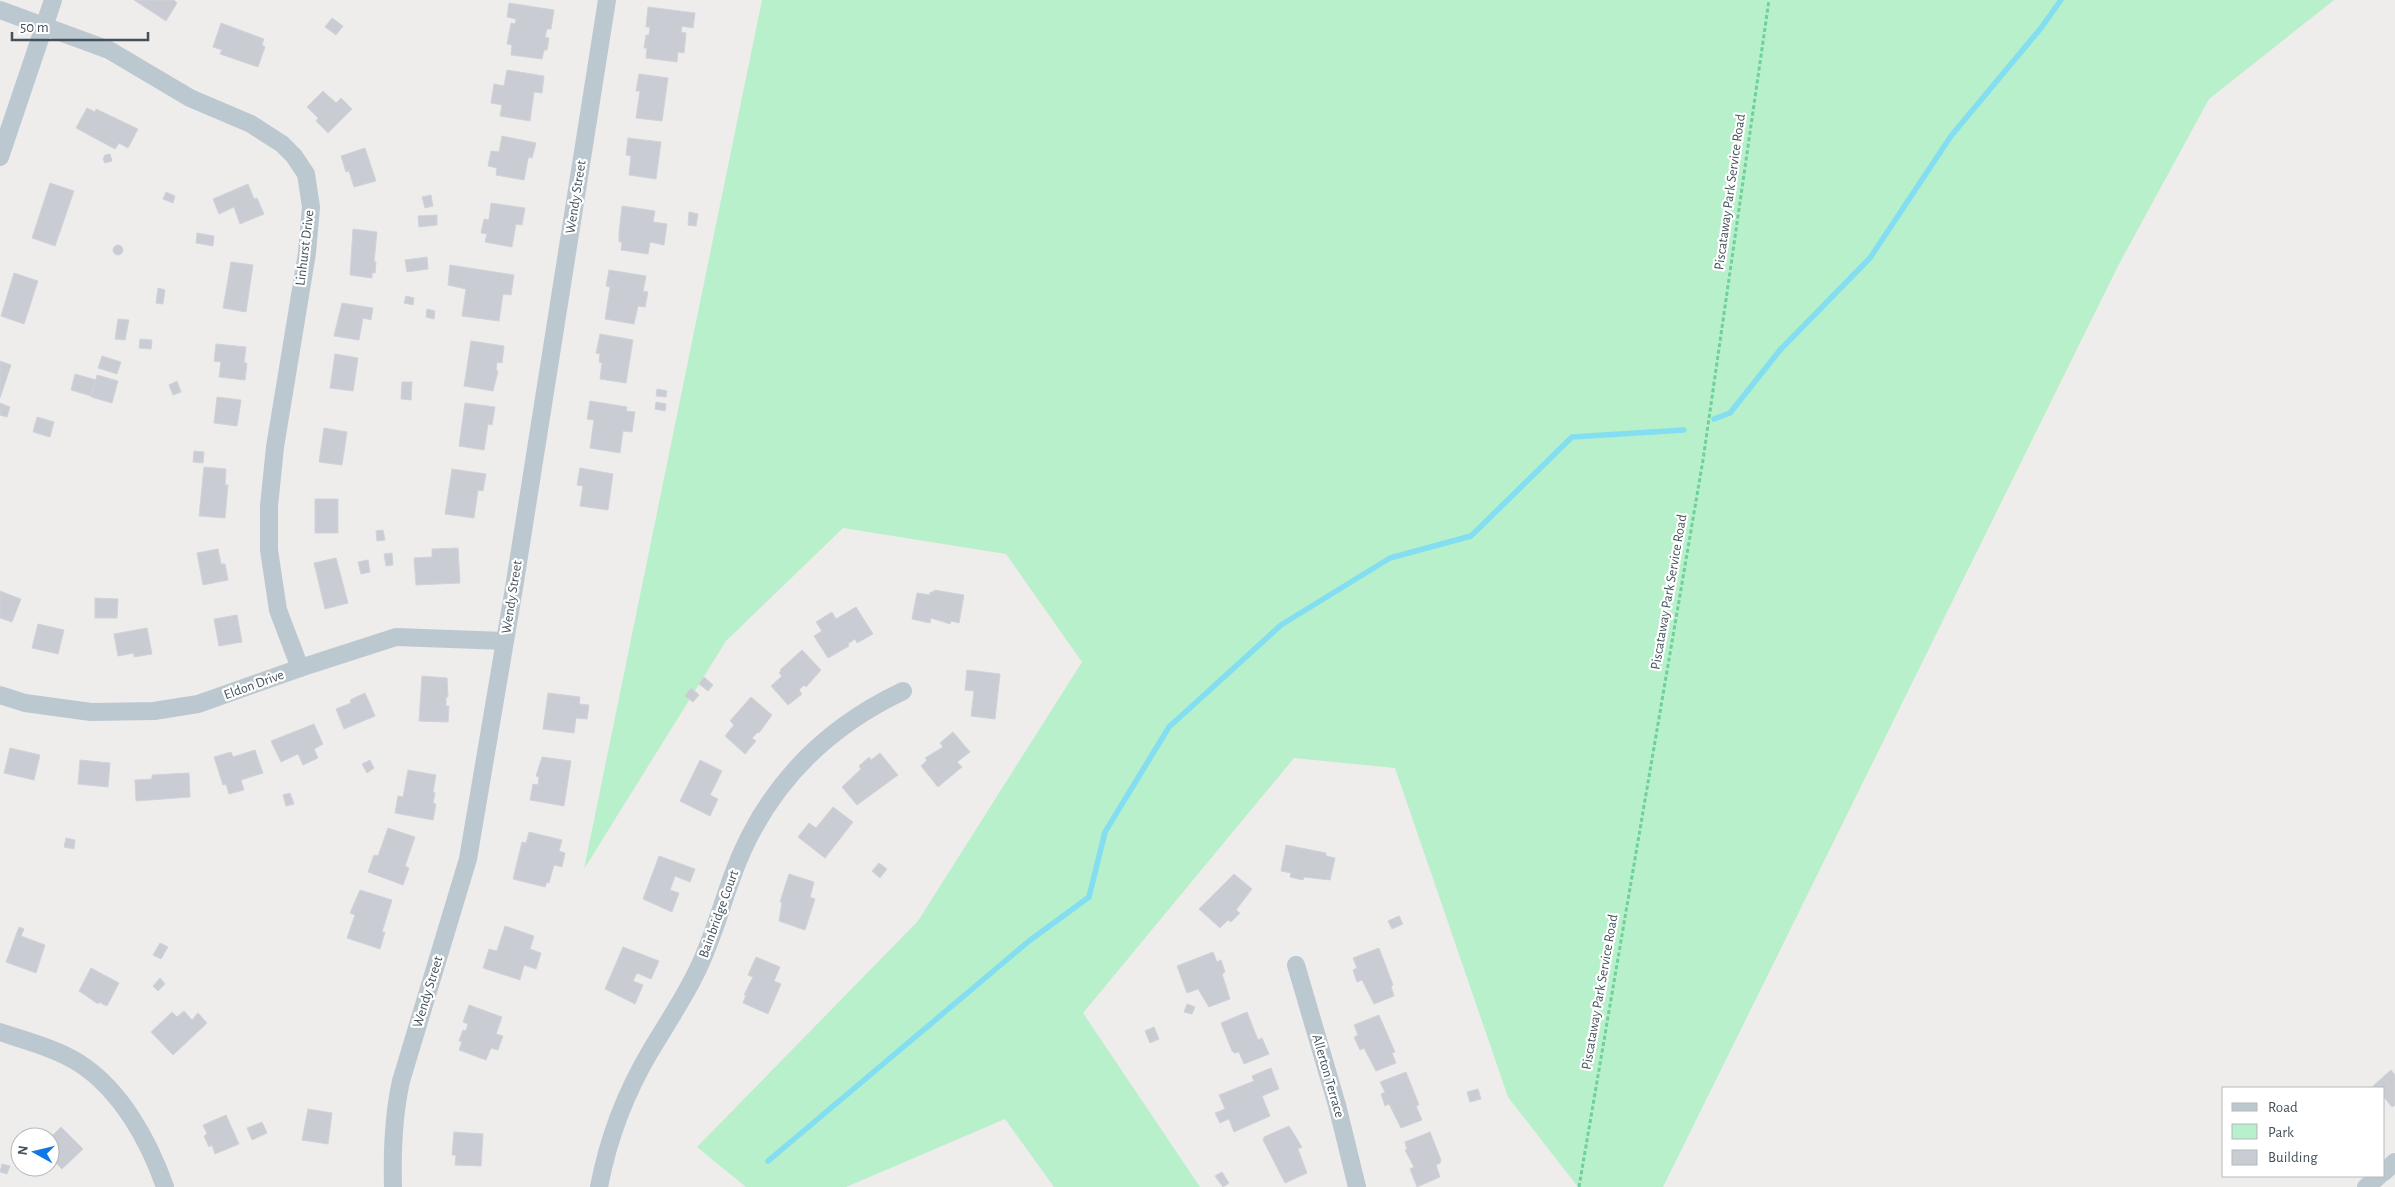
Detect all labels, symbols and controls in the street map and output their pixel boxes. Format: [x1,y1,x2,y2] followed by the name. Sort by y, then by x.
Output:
[12,10,149,42] scale bar
[20,20,49,35] text: 50 m
[1712,113,1748,271] street label: Piscataway Park Service Road
[563,159,589,235] street label: Wendy Street
[293,209,317,287] street label: Linhurst Drive
[1648,513,1690,671] street label: Piscataway Park Service Road
[499,559,525,635] street label: Wendy Street
[222,668,286,702] street label: Eldon Drive
[697,868,742,960] street label: Bainbridge Court
[1579,913,1621,1071] street label: Piscataway Park Service Road
[410,954,446,1029] street label: Wendy Street
[1309,1033,1347,1119] street label: Allerton Terrace
[2222,1087,2385,1177] legend
[2268,1100,2298,1115] text: Road
[2268,1125,2294,1140] text: Park
[10,1127,60,1177] north arrow
[16,1145,31,1156] text: N
[2268,1150,2318,1165] text: Building

